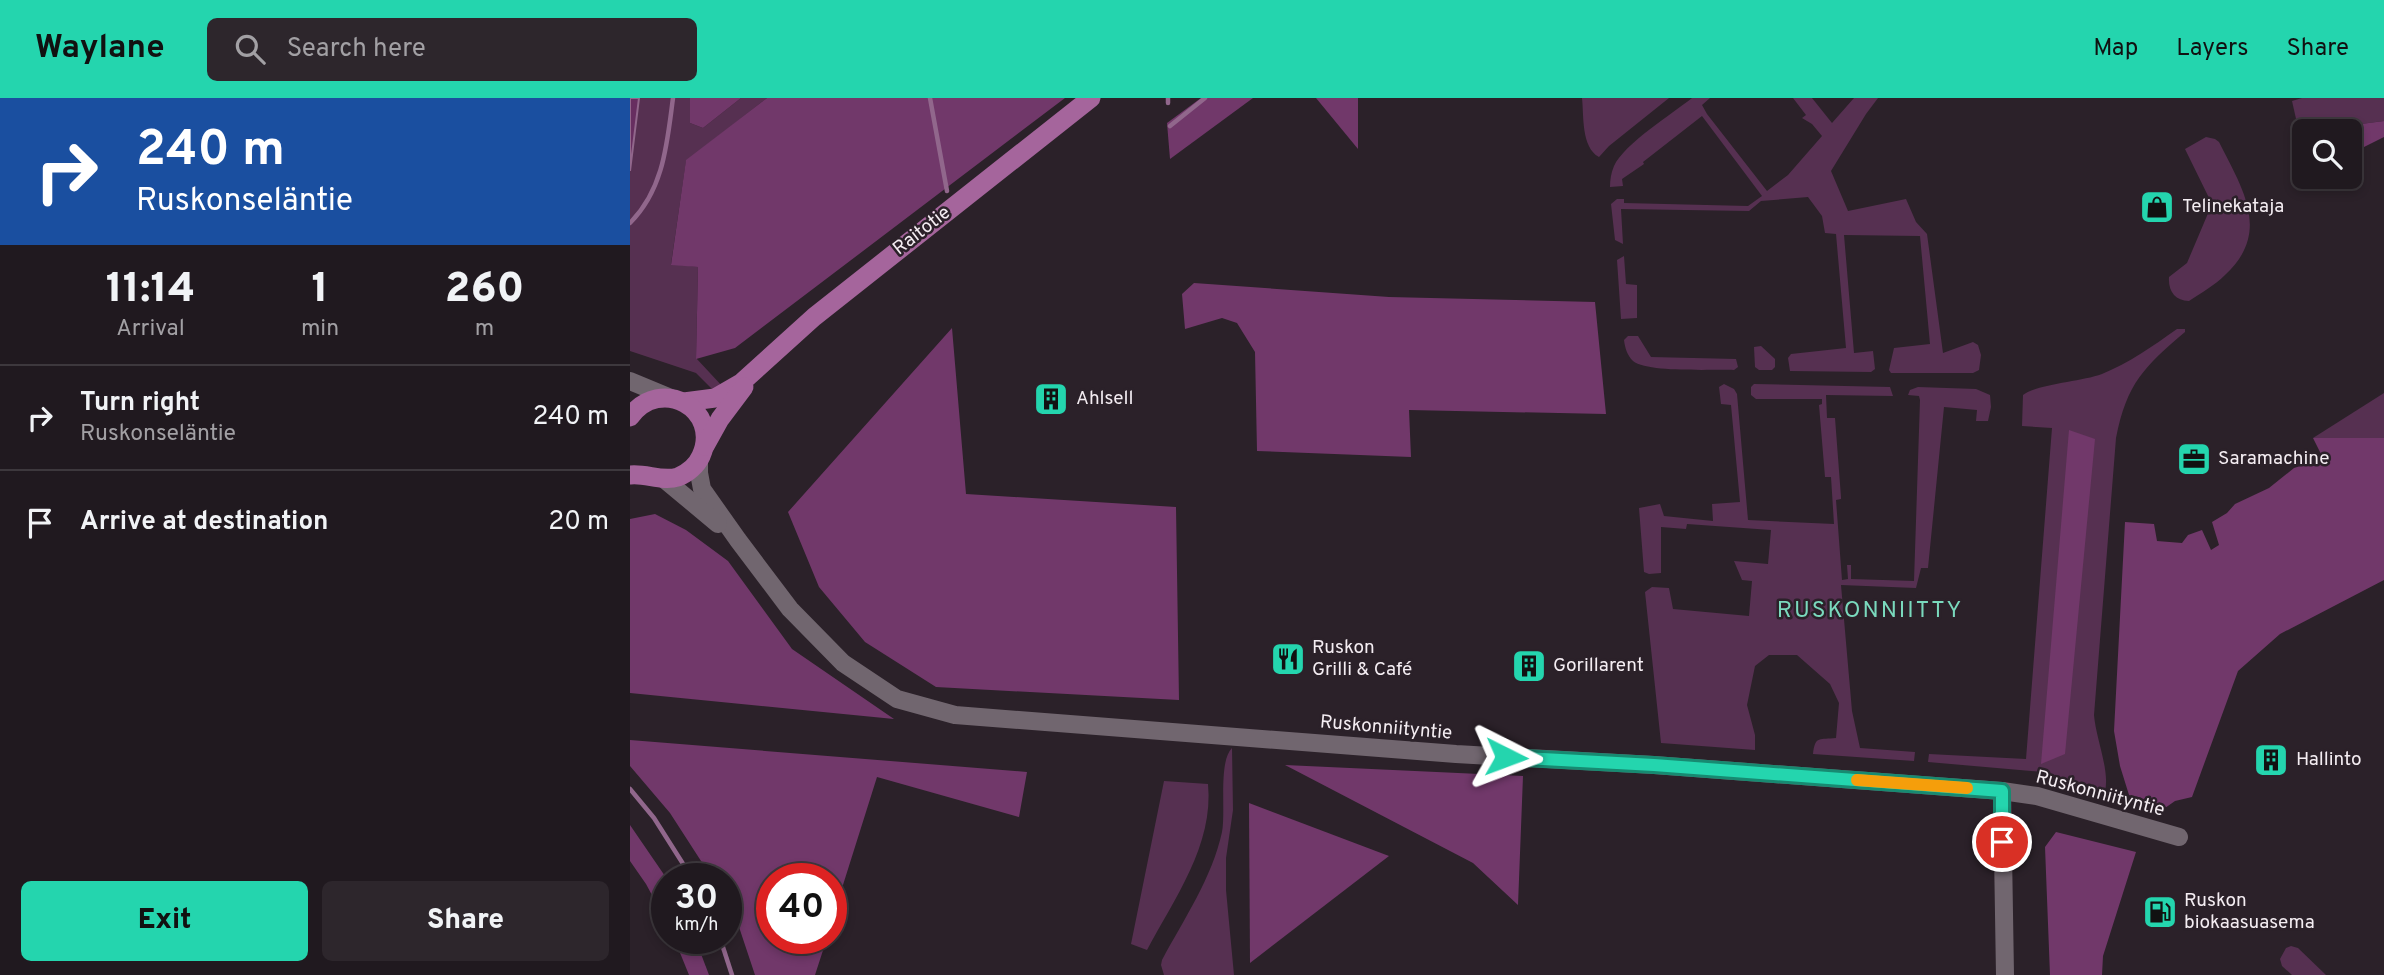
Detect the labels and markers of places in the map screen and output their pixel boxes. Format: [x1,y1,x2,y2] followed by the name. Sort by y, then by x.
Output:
[2138,188,2176,226] shop icon: Telinekataja
[2182,195,2284,219] place label: Telinekataja
[1032,380,1070,418] building icon: Ahlsell
[1076,387,1133,411] place label: Ahlsell
[2175,440,2213,478] office icon: Saramachine
[2218,447,2330,471] place label: Saramachine
[1312,636,1412,682] place label: Ruskon Grilli & Café
[1269,640,1307,678] restaurant icon: Ruskon Grilli & Café
[1510,647,1548,685] building icon: Gorillarent
[1553,654,1644,678] place label: Gorillarent
[2252,741,2290,779] building icon: Hallinto
[2296,748,2362,772] place label: Hallinto
[1972,812,2032,872] pin
[2184,889,2315,935] place label: Ruskon biokaasuasema
[2141,893,2179,931] fuel station icon: Ruskon biokaasuasema

